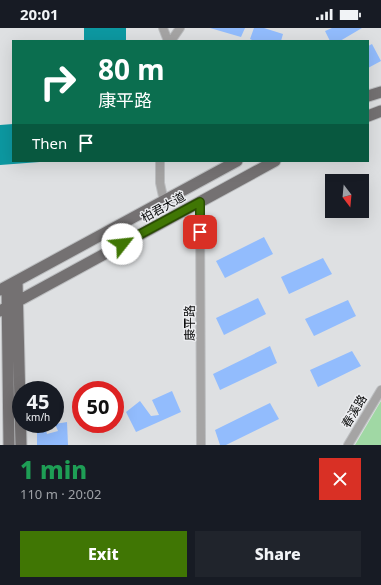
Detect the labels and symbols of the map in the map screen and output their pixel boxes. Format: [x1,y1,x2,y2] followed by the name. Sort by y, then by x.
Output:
[325,174,369,218] north arrow
[138,188,188,226] street label: 柏君大道
[183,215,217,249] pin
[101,223,143,265] position arrow
[181,305,198,341] street label: 康平路
[72,381,124,433] speed limit sign: 50
[337,391,371,431] street label: 春溪路

